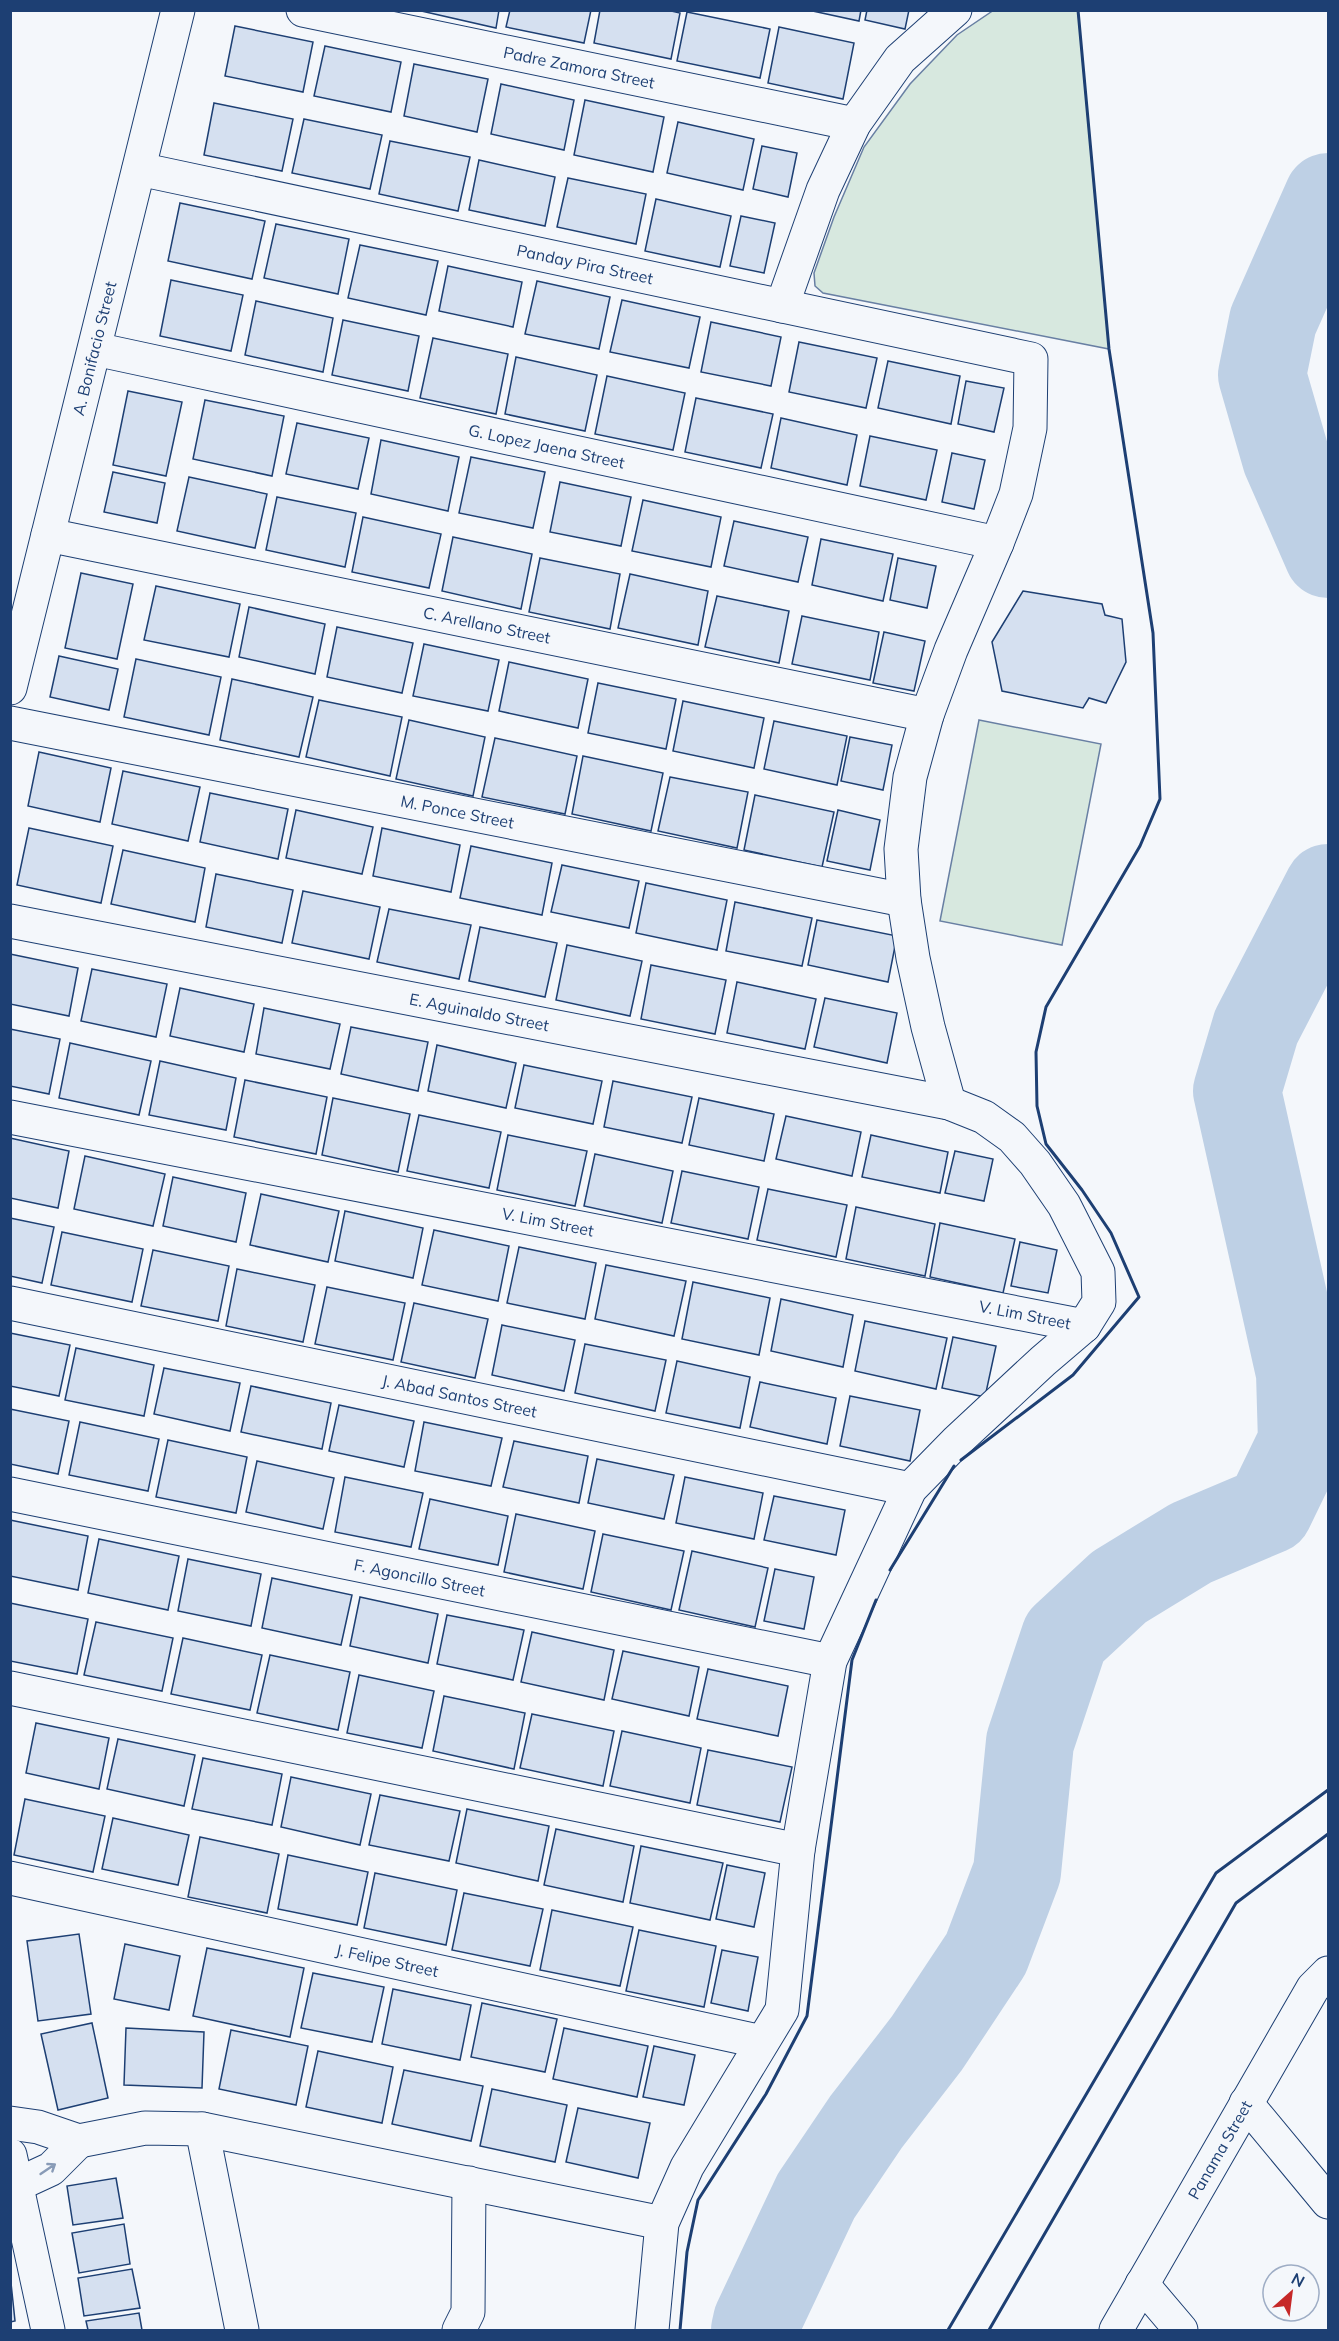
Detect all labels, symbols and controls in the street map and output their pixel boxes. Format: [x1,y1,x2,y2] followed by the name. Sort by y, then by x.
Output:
[502,42,657,93] street label: Padre Zamora Street
[515,240,655,288] street label: Panday Pira Street
[68,279,121,417] street label: A. Bonifacio Street
[467,420,627,473] street label: G. Lopez Jaena Street
[421,602,553,648] street label: C. Arellano Street
[399,791,516,833] street label: M. Ponce Street
[408,989,551,1035] street label: E. Aguinaldo Street
[500,1203,596,1240] street label: V. Lim Street
[977,1296,1073,1333] street label: V. Lim Street
[380,1370,539,1422] street label: J. Abad Santos Street
[352,1554,487,1601] street label: F. Agoncillo Street
[334,1939,441,1981] street label: J. Felipe Street
[1184,2096,1256,2203] street label: Panama Street
[39,2163,55,2175] one-way arrow
[1261,2263,1321,2323] north arrow
[1288,2268,1308,2291] text: N

